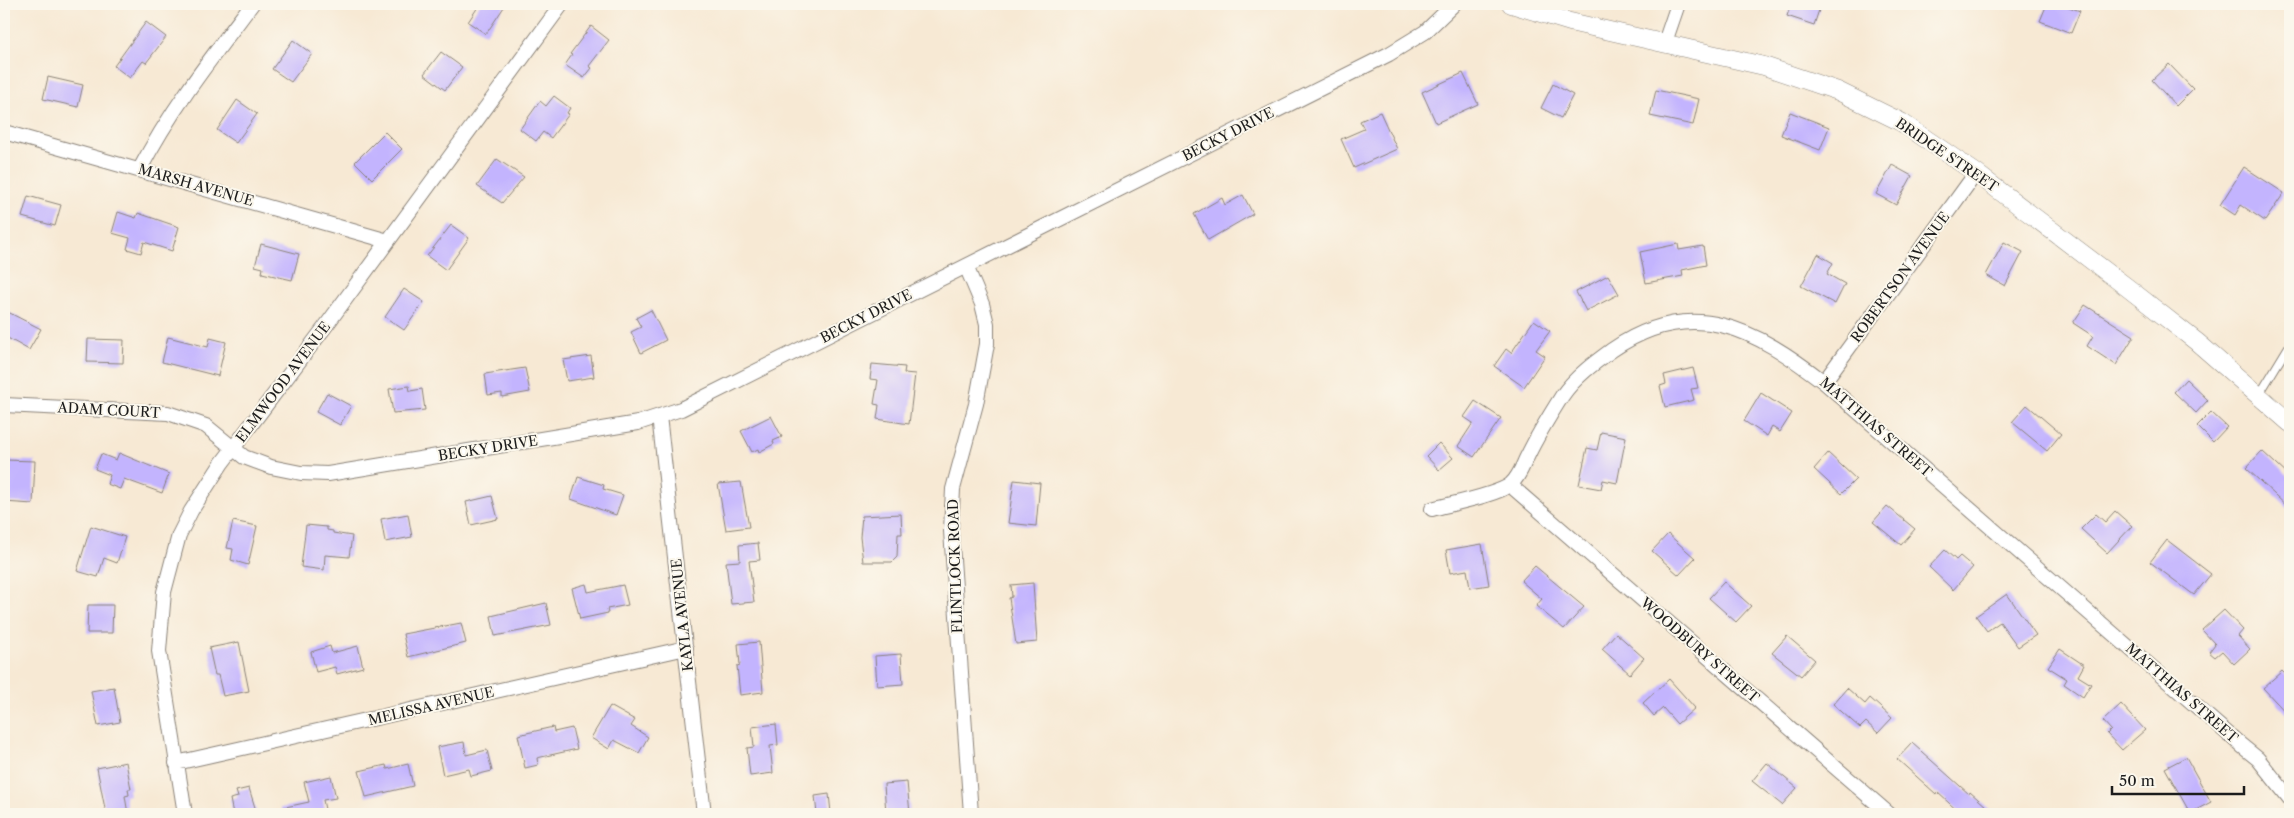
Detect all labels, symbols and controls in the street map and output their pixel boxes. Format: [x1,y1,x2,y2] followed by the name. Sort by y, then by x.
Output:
[1179,103,1277,165] street label: BECKY DRIVE
[1892,114,2002,196] street label: BRIDGE STREET
[136,160,256,210] street label: MARSH AVENUE
[1847,208,1953,346] street label: ROBERTSON AVENUE
[817,285,915,347] street label: BECKY DRIVE
[232,318,334,446] street label: ELMWOOD AVENUE
[1816,373,1936,481] street label: MATTHIAS STREET
[56,398,161,422] street label: ADAM COURT
[437,431,539,465] street label: BECKY DRIVE
[944,499,966,633] street label: FLINTLOCK ROAD
[667,558,697,672] street label: KAYLA AVENUE
[1636,593,1763,707] street label: WOODBURY STREET
[2122,639,2242,747] street label: MATTHIAS STREET
[366,683,496,729] street label: MELISSA AVENUE
[2112,763,2244,795] scale bar
[2119,771,2155,790] text: 50 m

